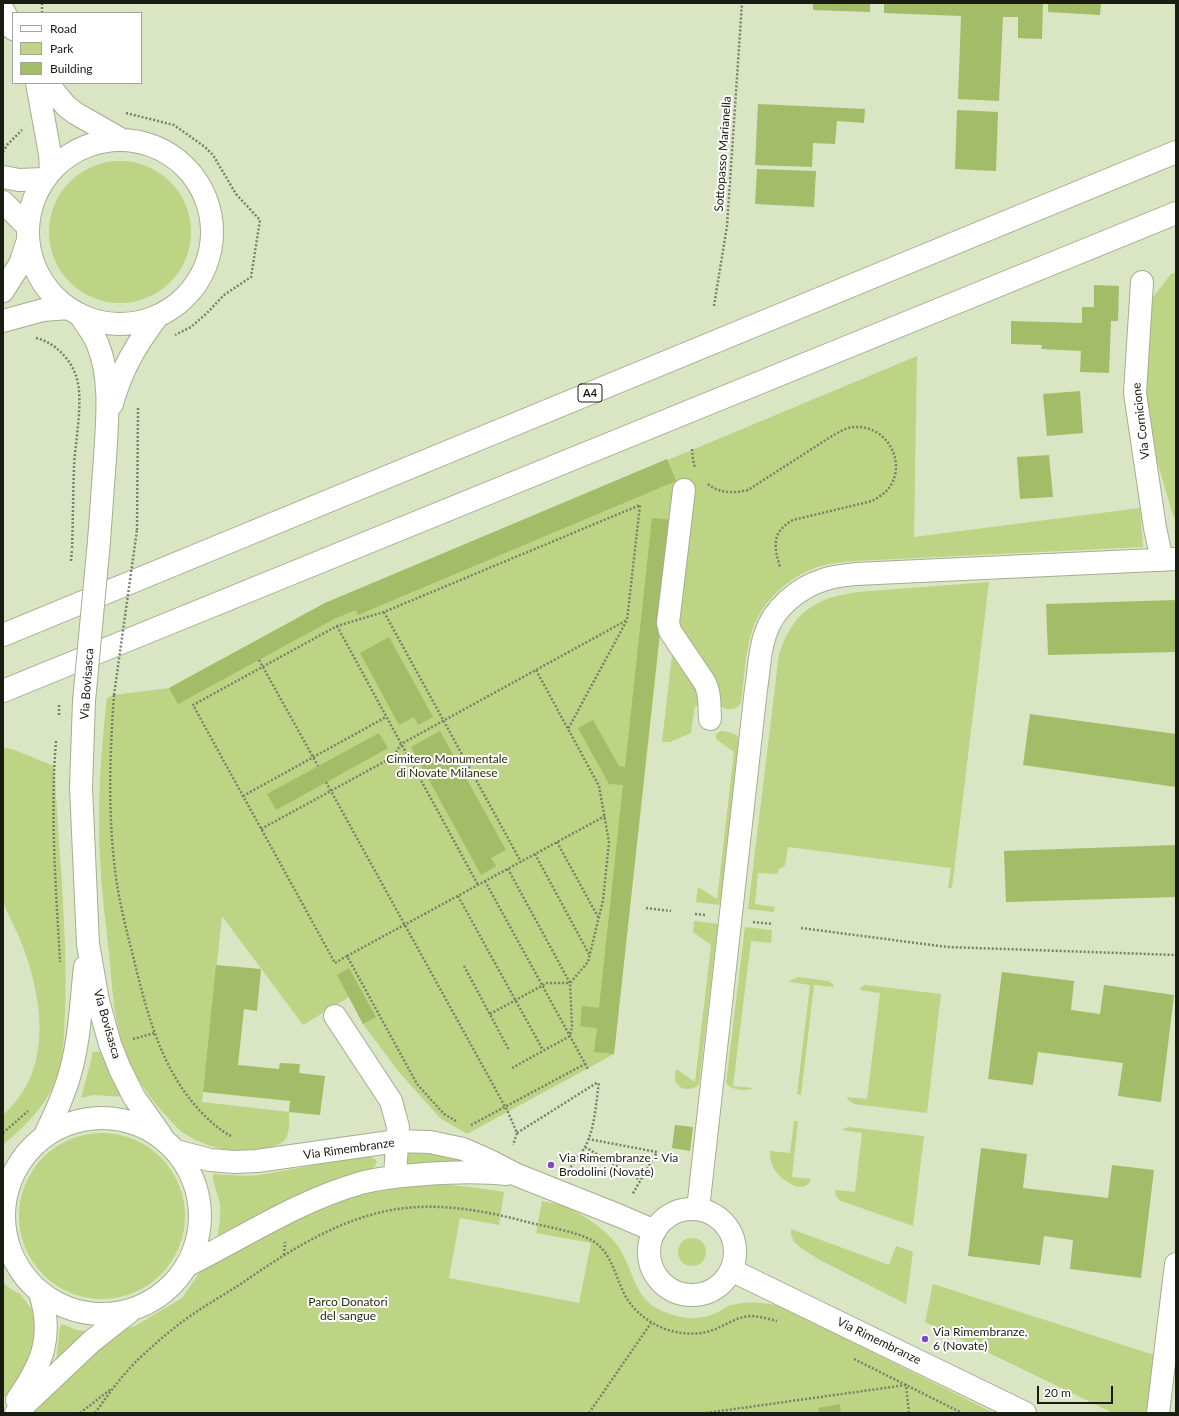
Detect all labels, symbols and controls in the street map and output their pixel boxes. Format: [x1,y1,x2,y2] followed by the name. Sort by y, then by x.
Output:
[12,12,142,84] legend
[50,21,77,36] text: Road
[50,41,73,56] text: Park
[50,61,93,76] text: Building
[712,96,734,212] street label: Sottopasso Marianella
[1129,382,1153,460] street label: Via Cornicione
[578,384,602,402] road number: A4
[77,648,97,720] street label: Via Bovisasca
[386,752,508,780] park label: Cimitero Monumentale di Novate Milanese
[90,988,124,1060] street label: Via Bovisasca
[303,1135,395,1163] street label: Via Rimembranze
[559,1151,678,1179] place label: Via Rimembranze - Via Brodolini (Novate)
[546,1160,556,1170] marker: Via Rimembranze - Via Brodolini (Novate)
[308,1295,388,1323] park label: Parco Donatori del sangue
[835,1314,923,1368] street label: Via Rimembranze
[933,1325,1027,1353] place label: Via Rimembranze, 6 (Novate)
[920,1334,930,1344] marker: Via Rimembranze, 6 (Novate)
[1039,1378,1115,1404] scale bar
[1044,1385,1071,1400] text: 20 m

